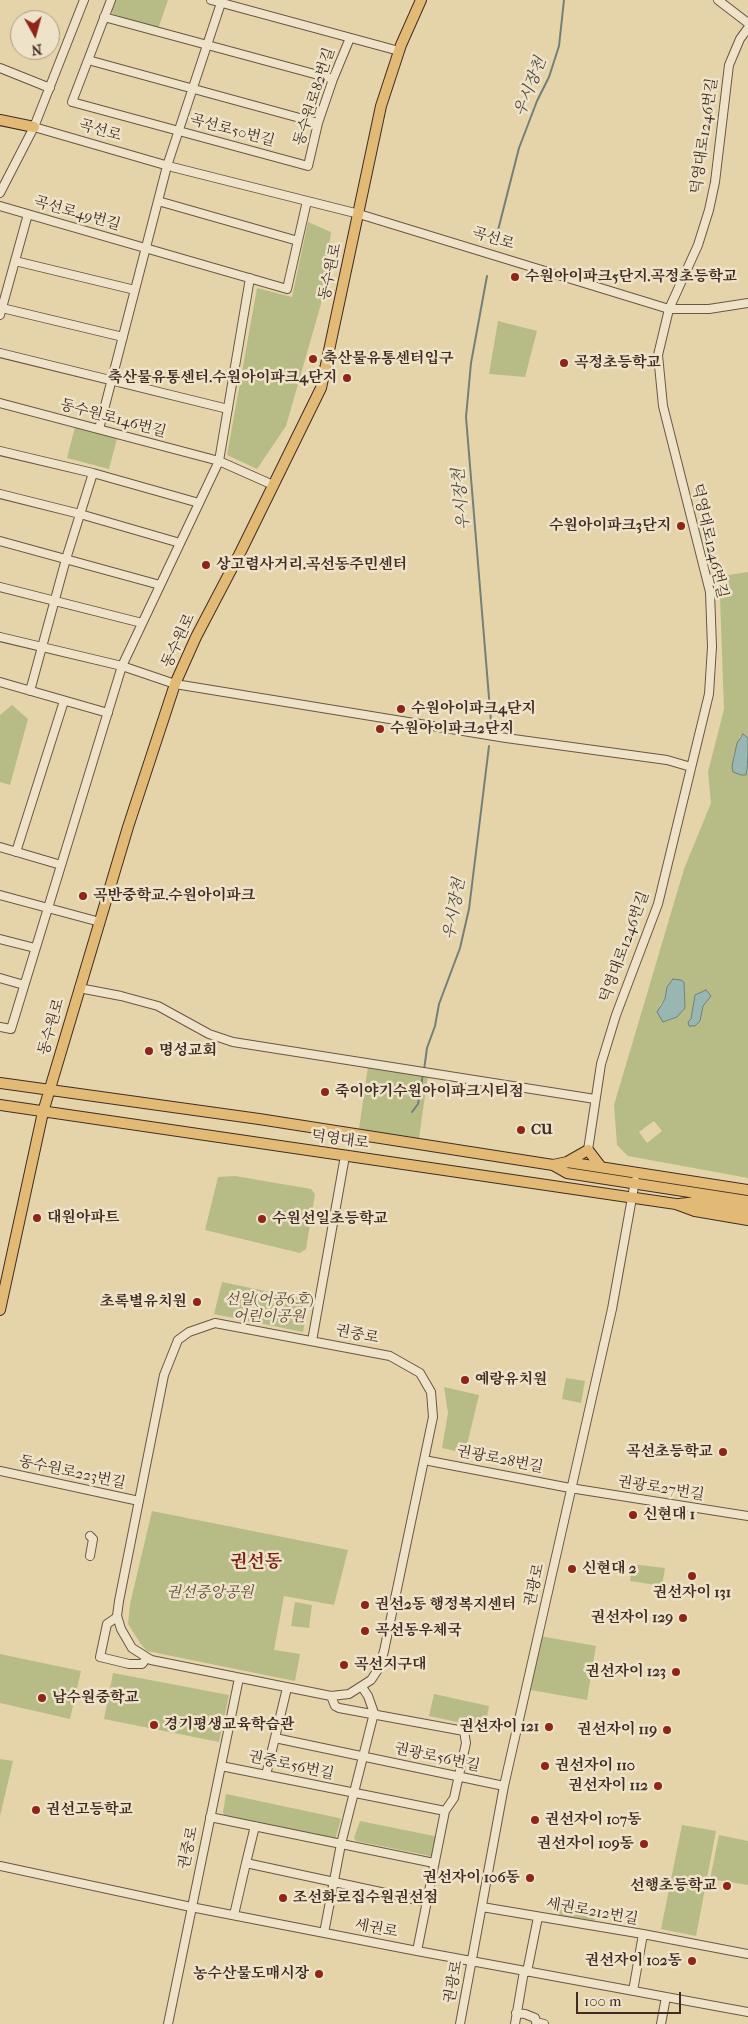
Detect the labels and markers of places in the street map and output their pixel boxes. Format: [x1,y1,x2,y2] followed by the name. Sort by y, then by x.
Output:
[525,268,737,286] place label: 수원아이파크5단지.곡정초등학교
[509,271,521,283] marker: 수원아이파크5단지.곡정초등학교
[323,350,453,368] place label: 축산물유통센터입구
[307,353,319,365] marker: 축산물유통센터입구
[574,354,661,372] place label: 곡정초등학교
[558,357,570,369] marker: 곡정초등학교
[108,369,337,387] place label: 축산물유통센터.수원아이파크4단지
[341,372,353,384] marker: 축산물유통센터.수원아이파크4단지
[549,517,671,535] place label: 수원아이파크3단지
[675,520,687,532] marker: 수원아이파크3단지
[216,556,407,574] place label: 상고렴사거리.곡선동주민센터
[200,559,212,571] marker: 상고렴사거리.곡선동주민센터
[411,700,536,718] place label: 수원아이파크4단지
[395,703,407,715] marker: 수원아이파크4단지
[390,720,514,738] place label: 수원아이파크2단지
[374,723,386,735] marker: 수원아이파크2단지
[93,887,255,905] place label: 곡반중학교.수원아이파크
[77,890,89,902] marker: 곡반중학교.수원아이파크
[159,1042,217,1060] place label: 명성교회
[143,1045,155,1057] marker: 명성교회
[335,1083,523,1101] place label: 죽이야기수원아이파크시티점
[319,1086,331,1098] marker: 죽이야기수원아이파크시티점
[531,1121,553,1139] place label: CU
[515,1124,527,1136] marker: CU
[47,1209,119,1227] place label: 대원아파트
[272,1210,388,1228] place label: 수원선일초등학교
[31,1212,43,1224] marker: 대원아파트
[256,1213,268,1225] marker: 수원선일초등학교
[100,1293,187,1311] place label: 초록별유치원
[191,1296,203,1308] marker: 초록별유치원
[475,1371,547,1389] place label: 예랑유치원
[459,1374,471,1386] marker: 예랑유치원
[626,1443,713,1461] place label: 곡선초등학교
[717,1446,729,1458] marker: 곡선초등학교
[643,1506,695,1524] place label: 신현대 1
[627,1509,639,1521] marker: 신현대 1
[582,1560,636,1578] place label: 신현대 2
[566,1563,578,1575] marker: 신현대 2
[686,1570,698,1582] marker: 권선자이 131
[653,1584,731,1602] place label: 권선자이 131
[375,1596,516,1614] place label: 권선2동 행정복지센터
[359,1599,371,1611] marker: 권선2동 행정복지센터
[591,1609,673,1627] place label: 권선자이 129
[677,1612,689,1624] marker: 권선자이 129
[375,1622,462,1640] place label: 곡선동우체국
[359,1625,371,1637] marker: 곡선동우체국
[354,1656,426,1674] place label: 곡선지구대
[338,1659,350,1671] marker: 곡선지구대
[586,1663,666,1681] place label: 권선자이 123
[670,1666,682,1678] marker: 권선자이 123
[52,1689,139,1707] place label: 남수원중학교
[36,1692,48,1704] marker: 남수원중학교
[164,1716,294,1734] place label: 경기평생교육학습관
[459,1718,539,1736] place label: 권선자이 121
[148,1719,160,1731] marker: 경기평생교육학습관
[543,1721,555,1733] marker: 권선자이 121
[577,1721,657,1739] place label: 권선자이 119
[661,1724,673,1736] marker: 권선자이 119
[555,1757,635,1775] place label: 권선자이 110
[539,1760,551,1772] marker: 권선자이 110
[568,1777,648,1795] place label: 권선자이 112
[652,1780,664,1792] marker: 권선자이 112
[46,1801,133,1819] place label: 권선고등학교
[30,1804,42,1816] marker: 권선고등학교
[545,1811,641,1829] place label: 권선자이 107동
[529,1814,541,1826] marker: 권선자이 107동
[537,1835,634,1853] place label: 권선자이 109동
[638,1838,650,1850] marker: 권선자이 109동
[423,1869,520,1887] place label: 권선자이 106동
[524,1872,536,1884] marker: 권선자이 106동
[630,1877,717,1895] place label: 선행초등학교
[721,1880,733,1892] marker: 선행초등학교
[293,1889,438,1907] place label: 조선화로집수원권선점
[277,1892,289,1904] marker: 조선화로집수원권선점
[585,1952,682,1970] place label: 권선자이 102동
[686,1955,698,1967] marker: 권선자이 102동
[193,1965,309,1983] place label: 농수산물도매시장
[313,1968,325,1980] marker: 농수산물도매시장

